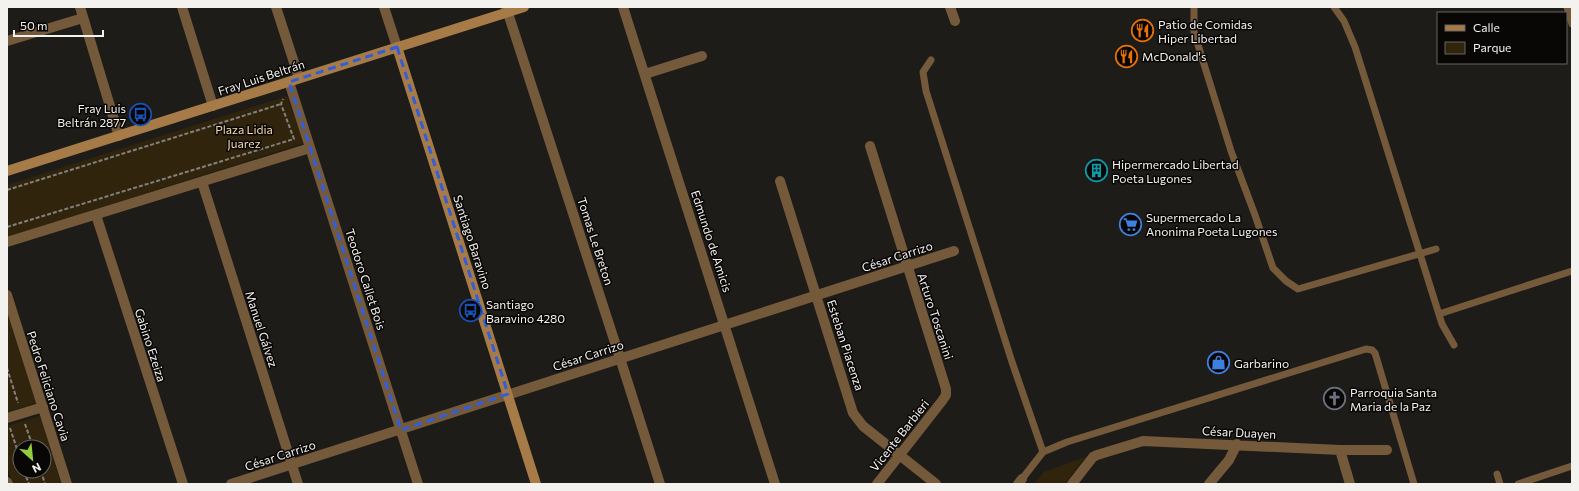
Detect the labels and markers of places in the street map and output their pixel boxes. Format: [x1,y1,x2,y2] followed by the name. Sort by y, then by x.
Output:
[1158,17,1252,45] place label: Patio de Comidas Hiper Libertad
[1130,18,1156,44] restaurant icon: Patio de Comidas Hiper Libertad
[1113,43,1139,69] restaurant icon: McDonald's
[1142,49,1206,63] place label: McDonald's
[57,101,126,129] place label: Fray Luis Beltrán 2877
[128,102,154,128] bus stop icon: Fray Luis Beltrán 2877
[1112,157,1239,185] place label: Hipermercado Libertad Poeta Lugones
[1084,158,1110,184] building icon: Hipermercado Libertad Poeta Lugones
[1146,210,1277,238] place label: Supermercado La Anonima Poeta Lugones
[1117,211,1143,237] supermarket icon: Supermercado La Anonima Poeta Lugones
[486,297,565,325] place label: Santiago Baravino 4280
[458,298,484,324] bus stop icon: Santiago Baravino 4280
[1206,350,1232,376] shop icon: Garbarino
[1234,356,1289,370] place label: Garbarino
[1350,385,1437,413] place label: Parroquia Santa Maria de la Paz
[1322,386,1348,412] church icon: Parroquia Santa Maria de la Paz

